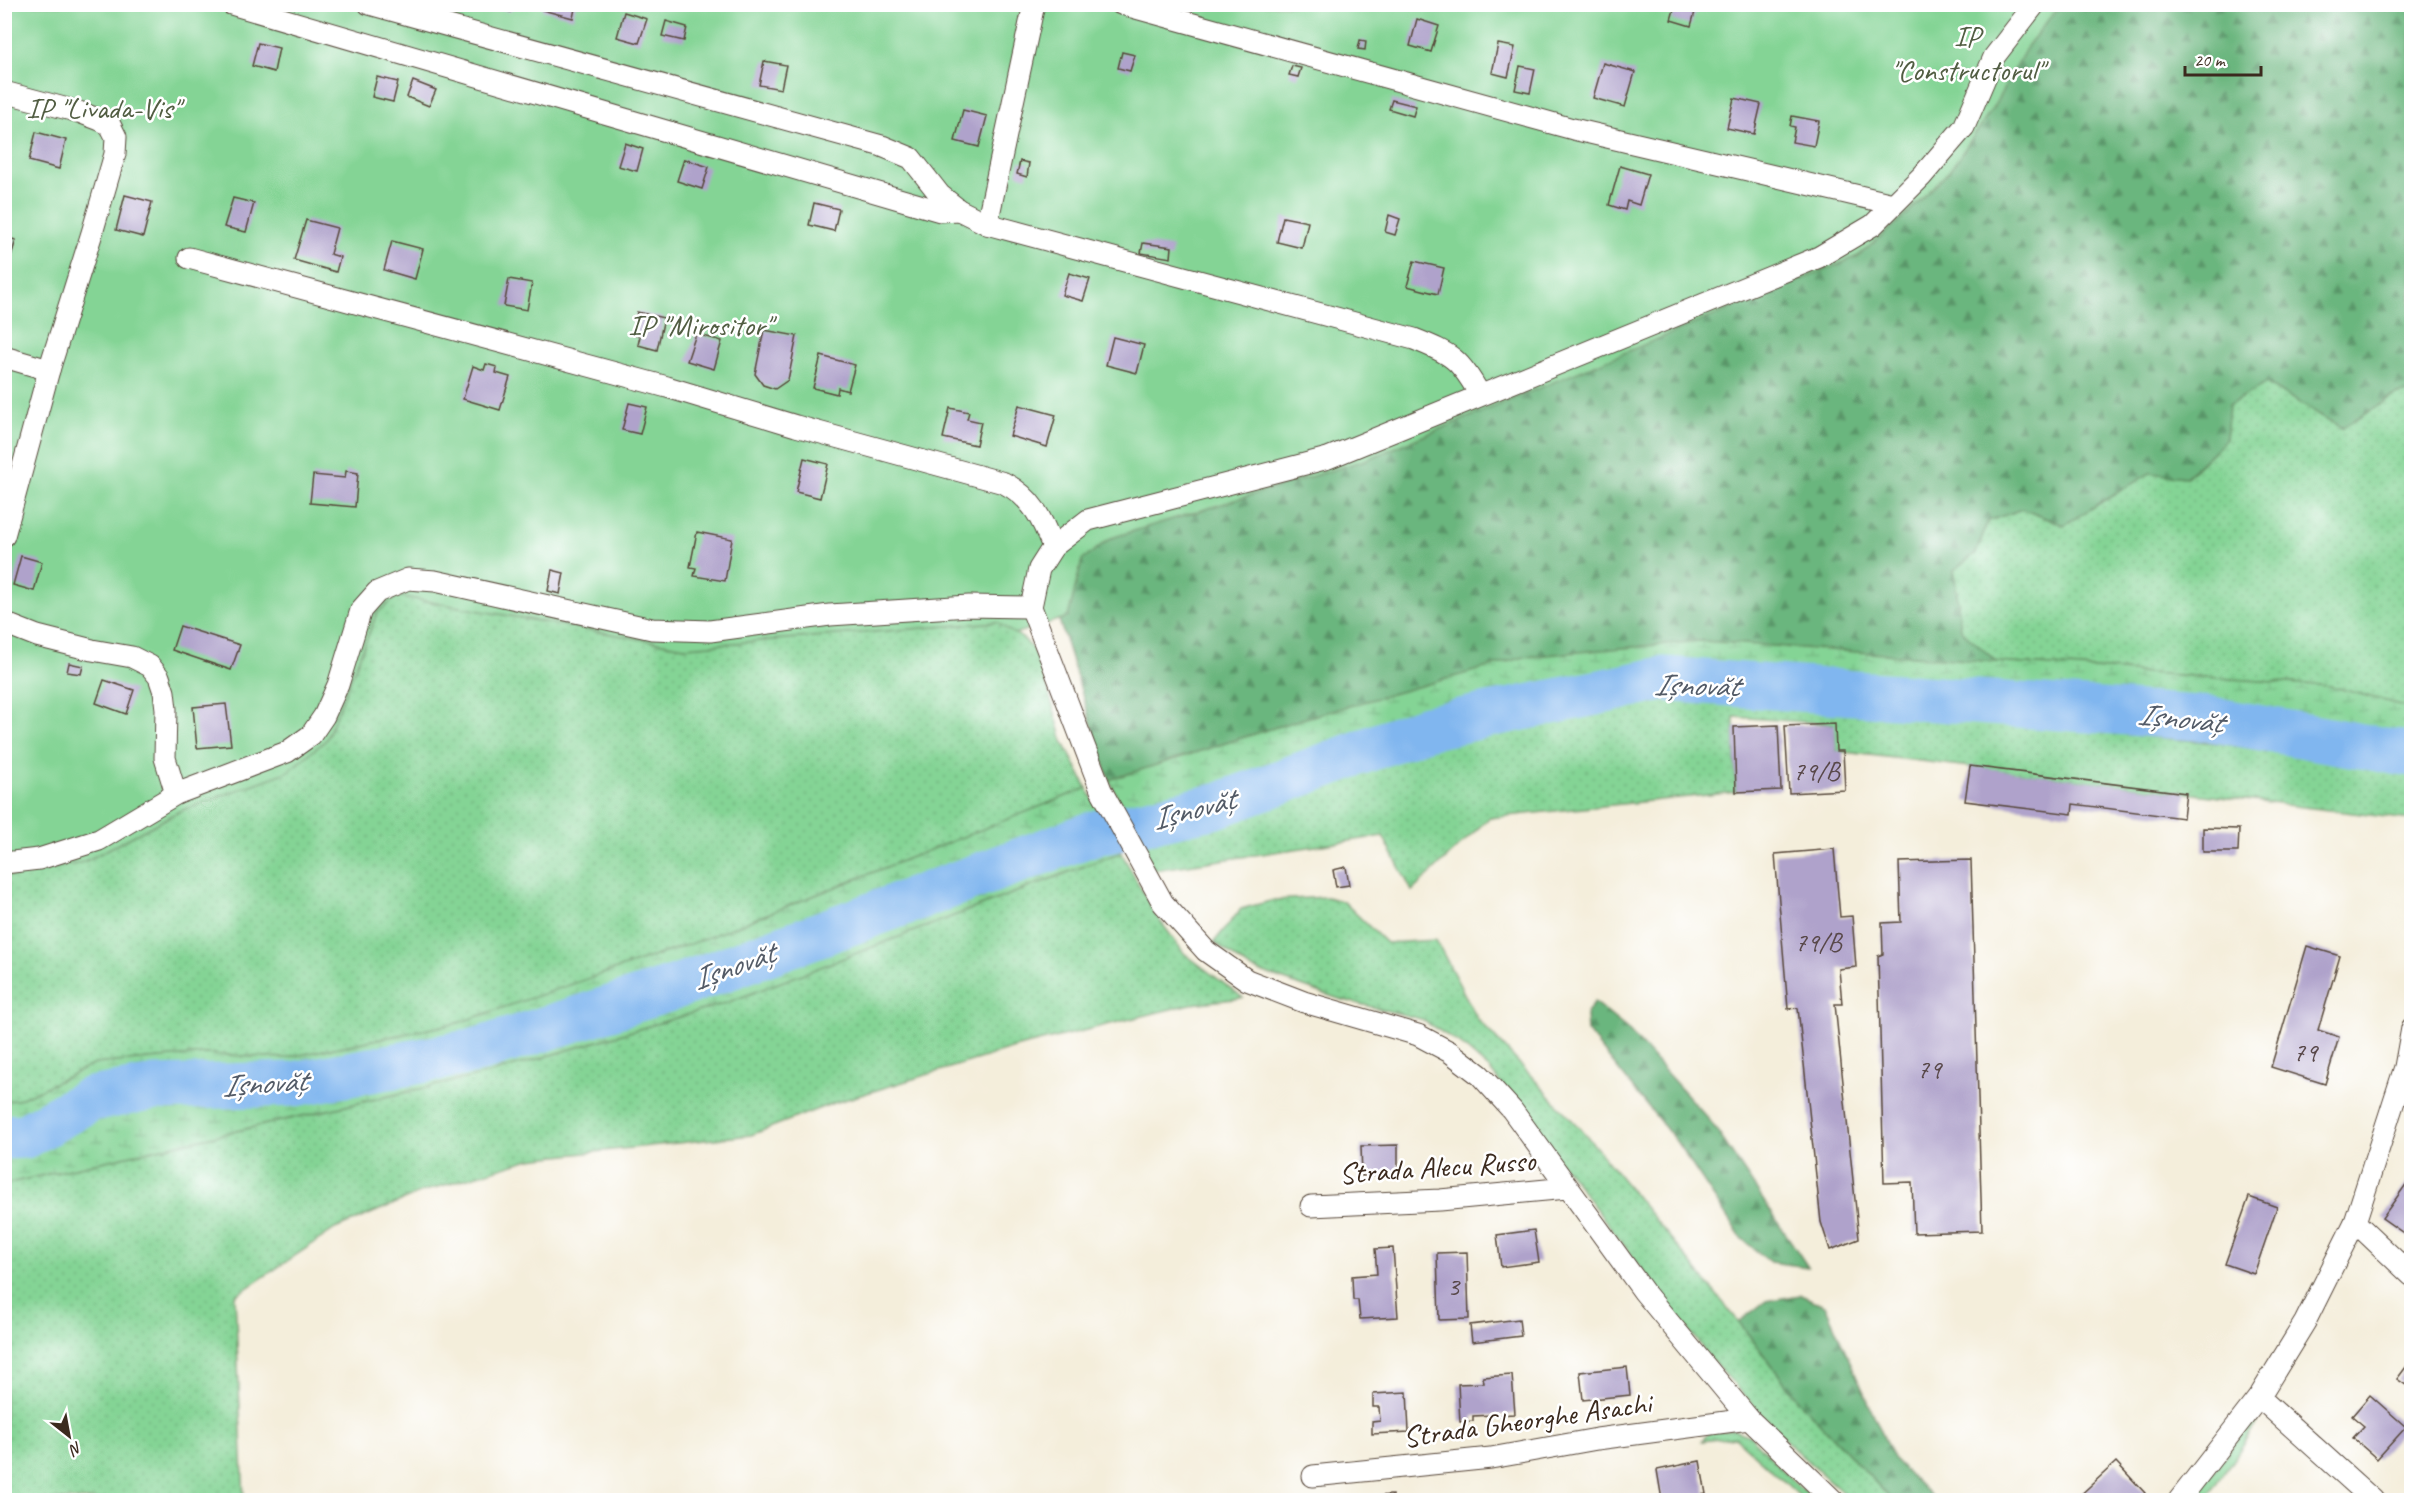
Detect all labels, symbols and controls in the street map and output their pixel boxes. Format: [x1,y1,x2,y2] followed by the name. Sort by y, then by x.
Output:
[1891,17,2049,89] park label: IP "Constructorul"
[2185,39,2262,77] scale bar
[2194,49,2227,71] text: 20 m
[27,89,185,127] park label: IP "Livada-Vis"
[628,306,778,344] park label: IP "Mirositor"
[1653,664,1745,706] water label: Ișnovăț
[2136,693,2231,743] water label: Ișnovăț
[1792,754,1842,788] house number: 79/B
[1147,777,1245,840] water label: Ișnovăț
[1794,925,1844,959] house number: 79/B
[686,930,786,1000] water label: Ișnovăț
[2293,1035,2319,1069] house number: 79
[1917,1052,1943,1086] house number: 79
[220,1059,314,1106] water label: Ișnovăț
[1338,1141,1538,1193] street label: Strada Alecu Russo
[1447,1269,1461,1303] house number: 3
[1401,1383,1657,1456] street label: Strada Gheorghe Asachi
[39,1406,99,1466] north arrow
[64,1437,86,1461] text: N

